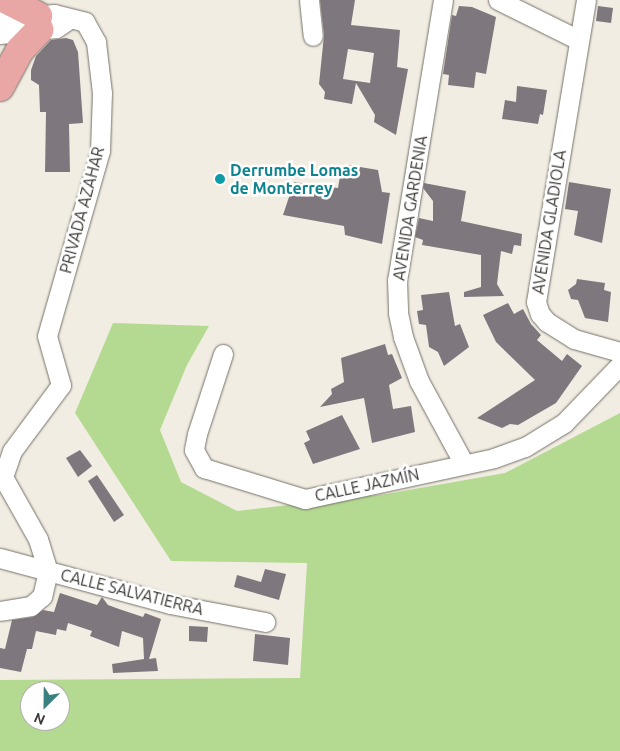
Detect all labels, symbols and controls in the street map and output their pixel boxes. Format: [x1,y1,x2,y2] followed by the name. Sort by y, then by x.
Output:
[389,134,431,282] street label: AVENIDA GARDENIA
[56,144,108,276] street label: PRIVADA AZAHAR
[528,148,570,296] street label: AVENIDA GLADIOLA
[230,160,358,198] place label: Derrumbe Lomas de Monterrey
[214,173,226,185] marker: Derrumbe Lomas de Monterrey
[313,465,421,505] street label: CALLE JAZMÍN
[59,565,205,619] street label: CALLE SALVATIERRA
[20,681,70,731] north arrow
[32,709,47,728] text: N

